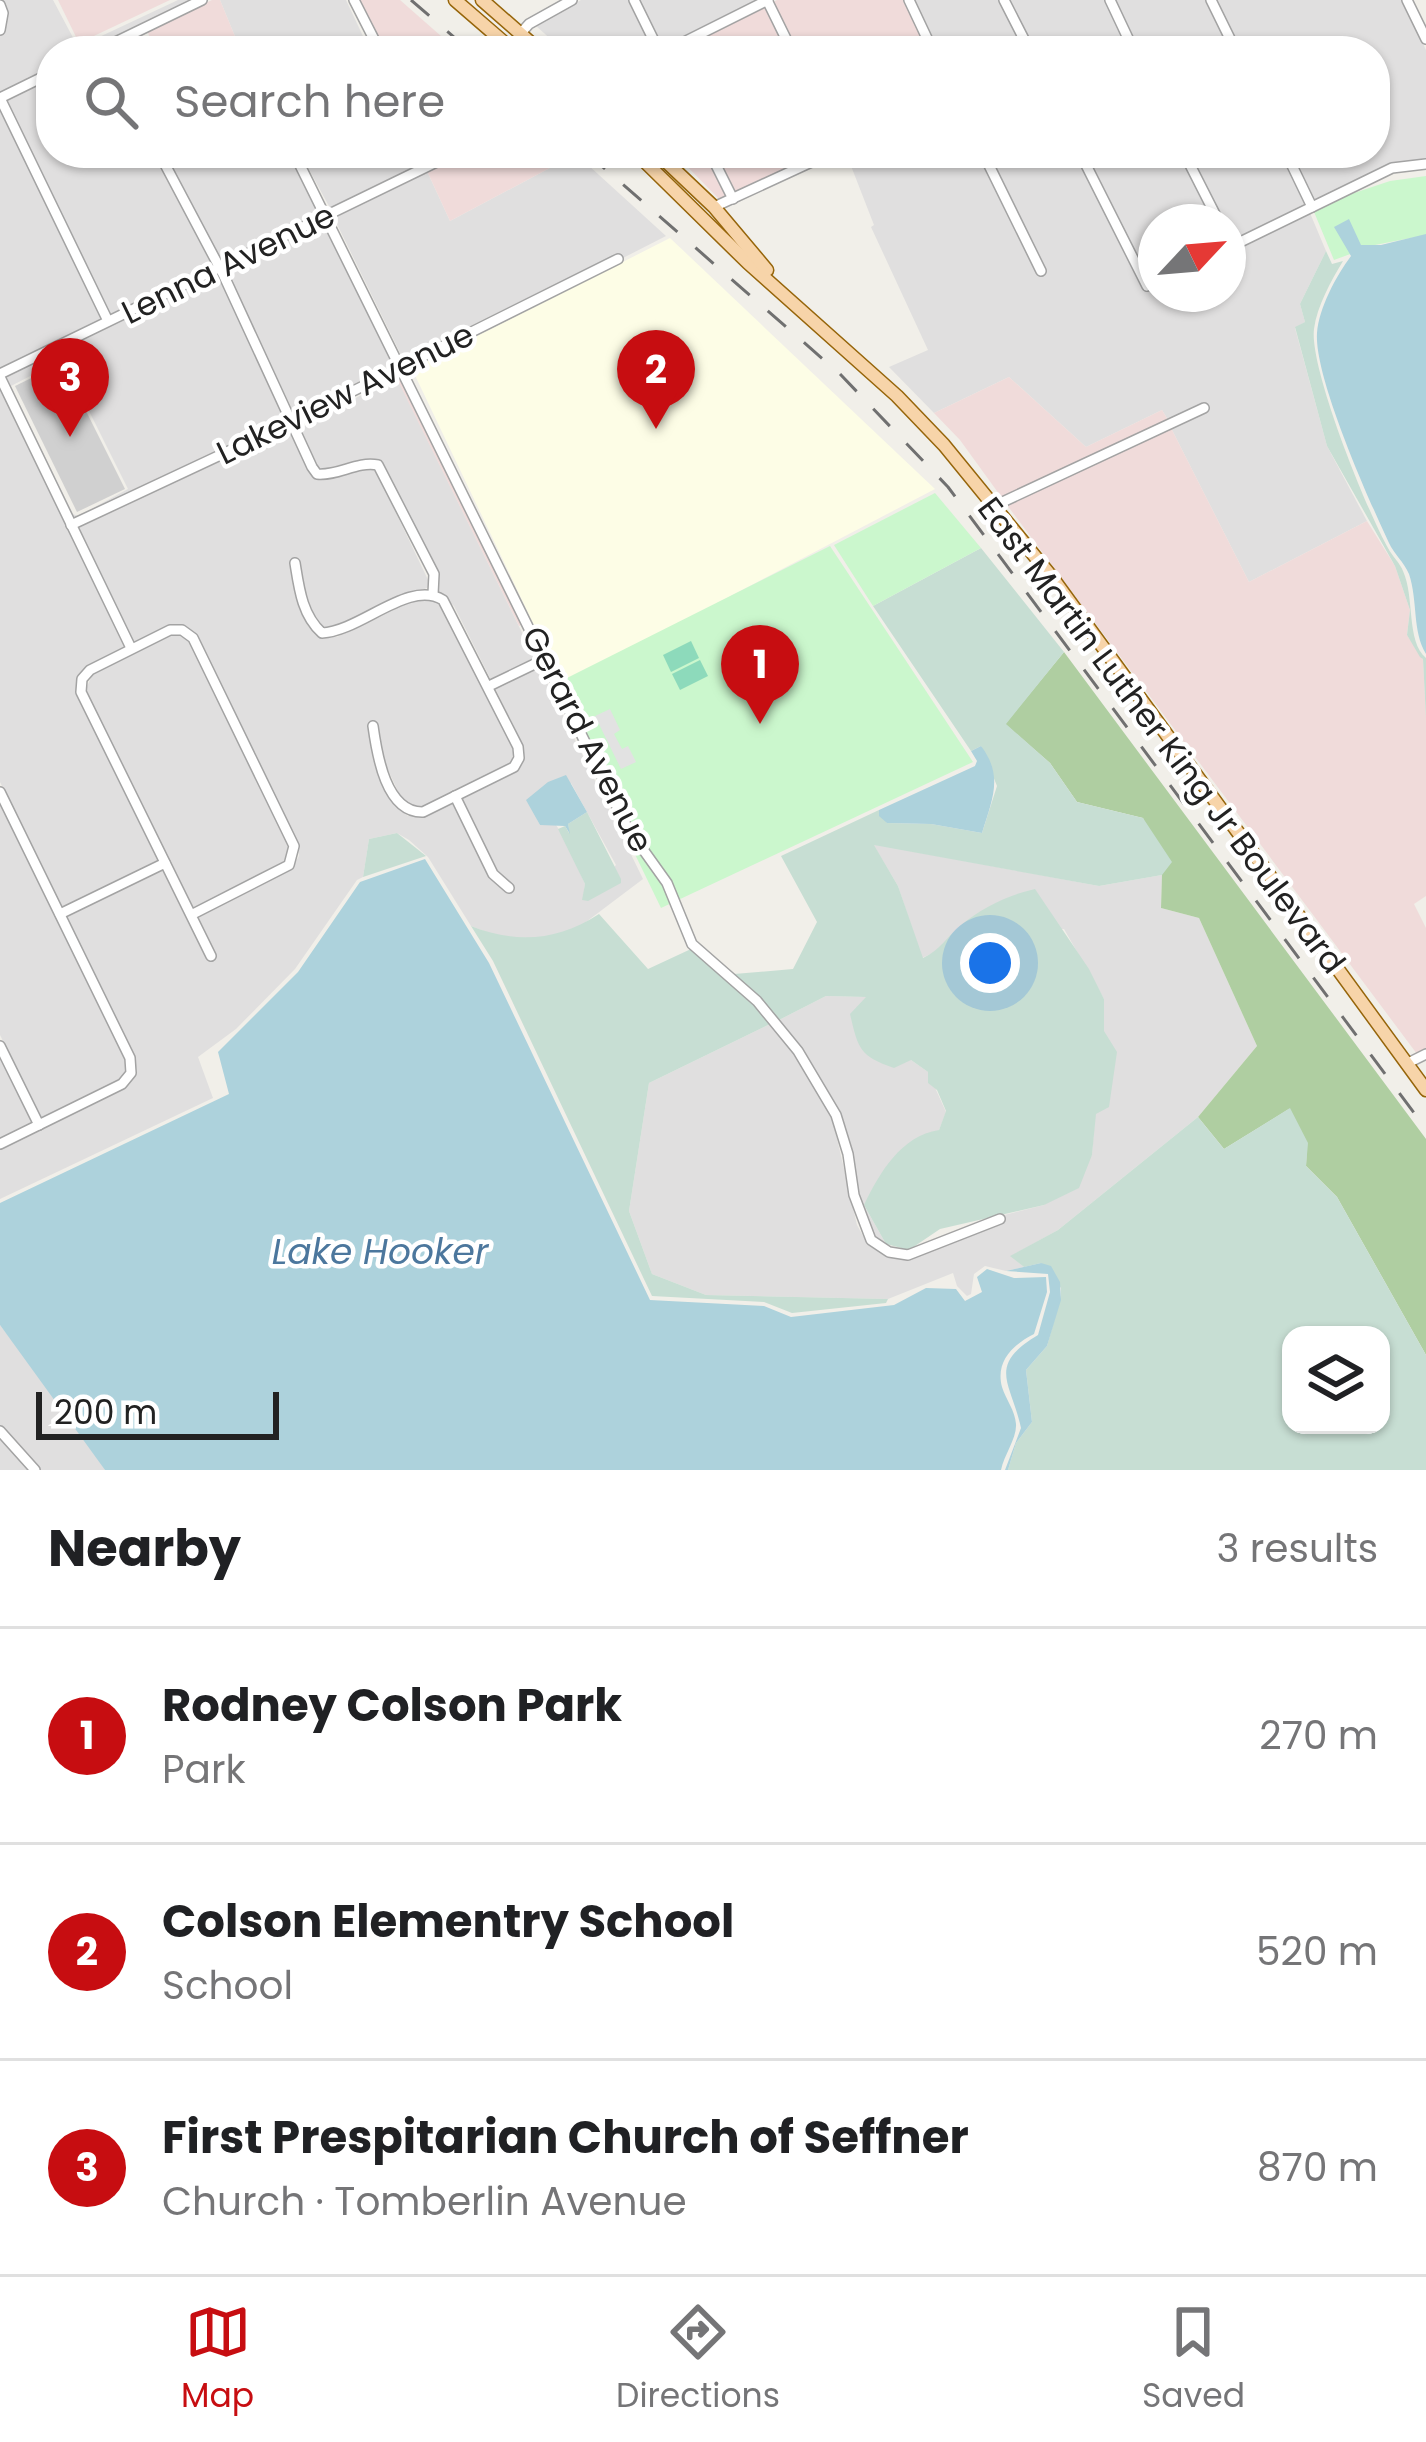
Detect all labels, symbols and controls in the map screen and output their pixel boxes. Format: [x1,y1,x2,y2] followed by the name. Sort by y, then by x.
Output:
[36,36,1390,168] search box
[78,69,144,135] icon: search
[174,70,445,133] text: Search here
[114,191,343,335] street label: Lenna Avenue
[1138,204,1246,312] north arrow
[209,311,482,476] street label: Lakeview Avenue
[617,330,695,429] pin: 2
[31,338,109,437] pin: 3
[967,487,1357,983] street label: East Martin Luther King Jr Boulevard
[510,618,665,860] street label: Gerard Avenue
[721,625,799,724] pin: 1
[960,933,1020,993] your location
[272,1226,490,1277] water label: Lake Hooker
[1282,1326,1390,1434] map controls
[1282,1326,1390,1434] button: layers
[36,1386,279,1439] scale bar
[54,1389,157,1436] text: 200 m
[48,1512,241,1584] text: Nearby
[1216,1521,1378,1576] text: 3 results
[162,1674,622,1737] text: Rodney Colson Park
[80,1708,94,1763] text: 1
[1259,1708,1378,1763] text: 270 m
[162,1742,246,1797] text: Park
[162,1890,734,1953] text: Colson Elementry School
[76,1924,98,1979] text: 2
[1256,1924,1378,1979] text: 520 m
[162,1958,293,2013] text: School
[162,2106,969,2169] text: First Prespitarian Church of Seffner
[75,2140,99,2195] text: 3
[1257,2140,1378,2195] text: 870 m
[162,2174,687,2229] text: Church · Tomberlin Avenue
[181,2299,254,2421] tab: Map
[616,2299,780,2421] tab: Directions
[1142,2299,1245,2421] tab: Saved

